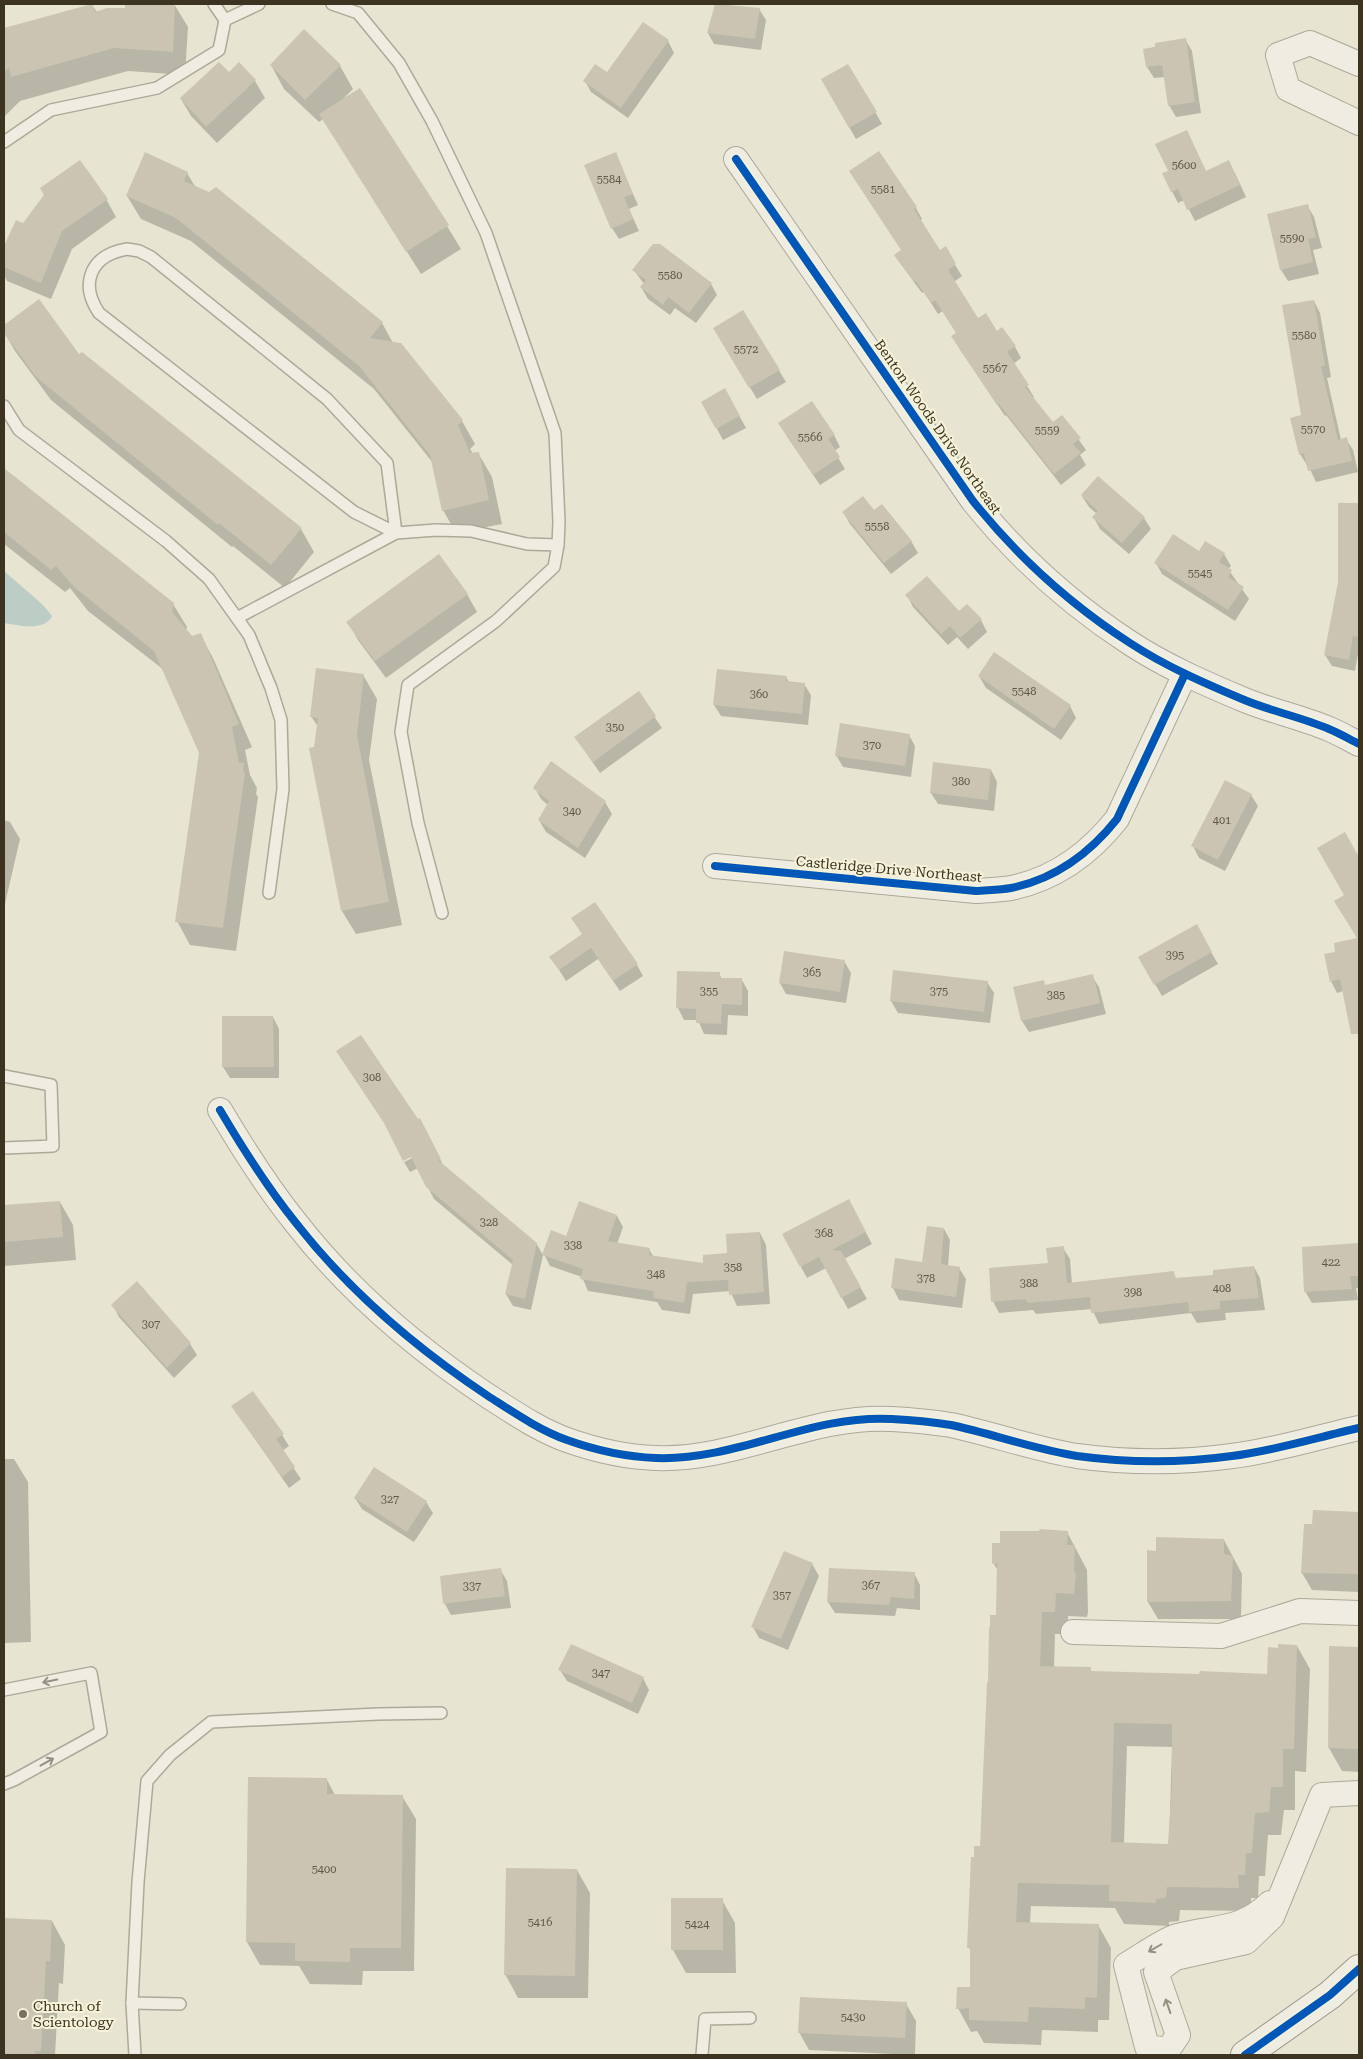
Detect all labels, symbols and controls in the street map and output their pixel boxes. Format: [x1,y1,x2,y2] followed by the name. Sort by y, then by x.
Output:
[1172,159,1196,172] house number: 5600
[597,173,622,186] house number: 5584
[871,183,895,196] house number: 5581
[1280,232,1304,245] house number: 5590
[658,269,682,282] house number: 5580
[1292,329,1316,342] house number: 5580
[871,337,1005,517] street label: Benton Woods Drive Northeast
[734,343,758,356] house number: 5572
[983,362,1007,375] house number: 5567
[1301,423,1325,436] house number: 5570
[1035,424,1059,437] house number: 5559
[798,431,822,444] house number: 5566
[865,520,889,533] house number: 5558
[1188,567,1212,580] house number: 5545
[1012,685,1036,698] house number: 5548
[750,688,768,701] house number: 360
[606,721,624,734] house number: 350
[863,739,881,752] house number: 370
[952,775,970,788] house number: 380
[563,805,581,818] house number: 340
[1213,814,1231,827] house number: 401
[795,853,983,885] street label: Castleridge Drive Northeast
[1166,949,1184,962] house number: 395
[803,966,821,979] house number: 365
[700,985,718,998] house number: 355
[930,985,948,998] house number: 375
[1047,989,1065,1002] house number: 385
[363,1071,381,1084] house number: 308
[480,1216,498,1229] house number: 328
[815,1227,833,1240] house number: 368
[564,1239,582,1252] house number: 338
[1322,1256,1340,1269] house number: 422
[724,1261,742,1274] house number: 358
[647,1268,665,1281] house number: 348
[917,1272,935,1285] house number: 378
[1020,1277,1038,1290] house number: 388
[1213,1282,1231,1295] house number: 408
[1124,1286,1142,1299] house number: 398
[142,1318,160,1331] house number: 307
[381,1493,399,1506] house number: 327
[862,1579,880,1592] house number: 367
[463,1580,481,1593] house number: 337
[773,1589,791,1602] house number: 357
[592,1667,610,1680] house number: 347
[43,1677,59,1687] one-way arrow
[40,1757,55,1767] one-way arrow
[312,1863,336,1876] house number: 5400
[528,1916,552,1929] house number: 5416
[685,1918,710,1931] house number: 5424
[1148,1944,1162,1954] one-way arrow
[33,1998,115,2030] place label: Church of Scientology
[1163,1999,1172,2015] one-way arrow
[17,2008,29,2020] marker: Church of Scientology
[841,2011,865,2024] house number: 5430

